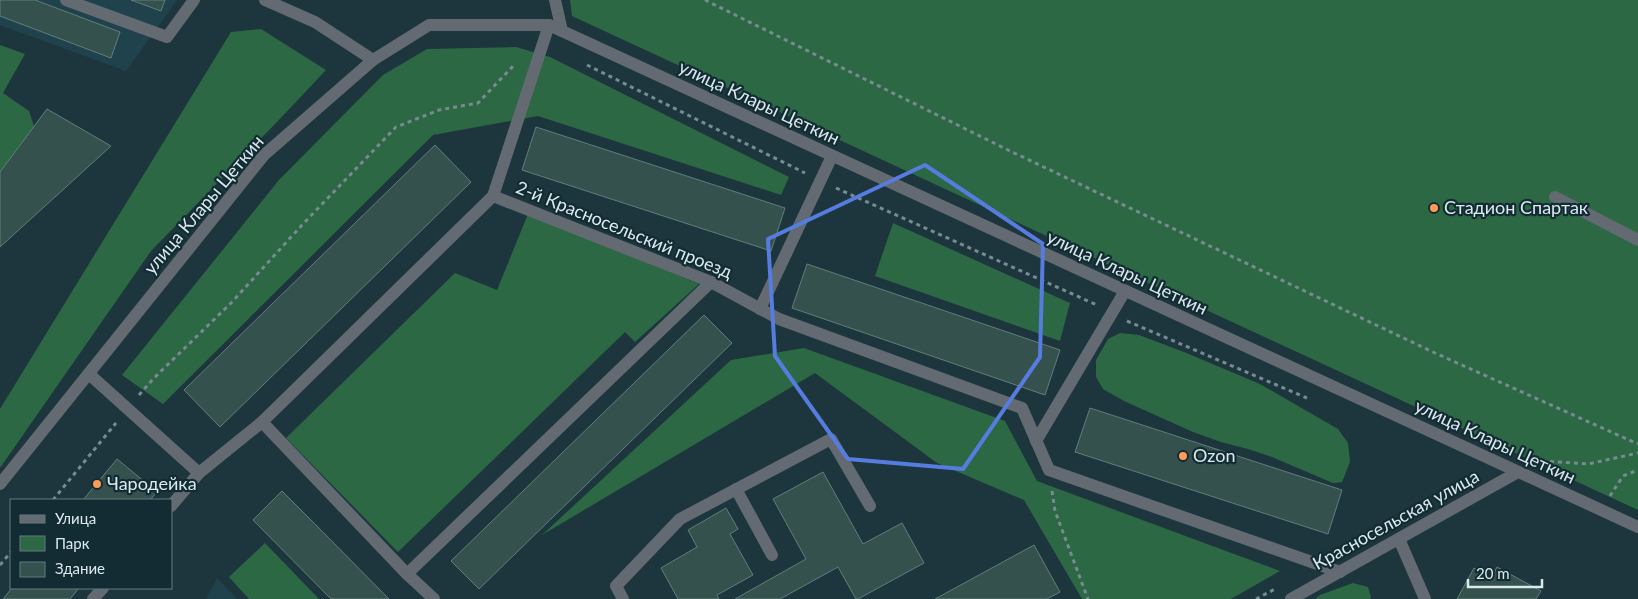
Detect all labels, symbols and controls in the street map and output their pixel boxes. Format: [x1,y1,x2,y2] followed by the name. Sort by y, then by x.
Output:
[676,55,843,149] street label: улица Клары Цеткин
[139,130,268,278] street label: улица Клары Цеткин
[513,176,736,283] street label: 2-й Красносельский проезд
[1444,196,1589,218] place label: Стадион Спартак
[1428,202,1440,214] marker: Стадион Спартак
[1044,225,1211,319] street label: улица Клары Цеткин
[1412,394,1579,488] street label: улица Клары Цеткин
[1193,444,1235,466] place label: Ozon
[1177,450,1189,462] marker: Ozon
[1309,464,1482,574] street label: Красносельская улица
[107,472,197,494] place label: Чародейка
[91,478,103,490] marker: Чародейка
[10,499,172,589] legend
[55,509,96,527] text: Улица
[55,534,90,552] text: Парк
[1468,556,1542,588] scale bar
[55,559,105,577] text: Здание
[1476,564,1510,582] text: 20 m

